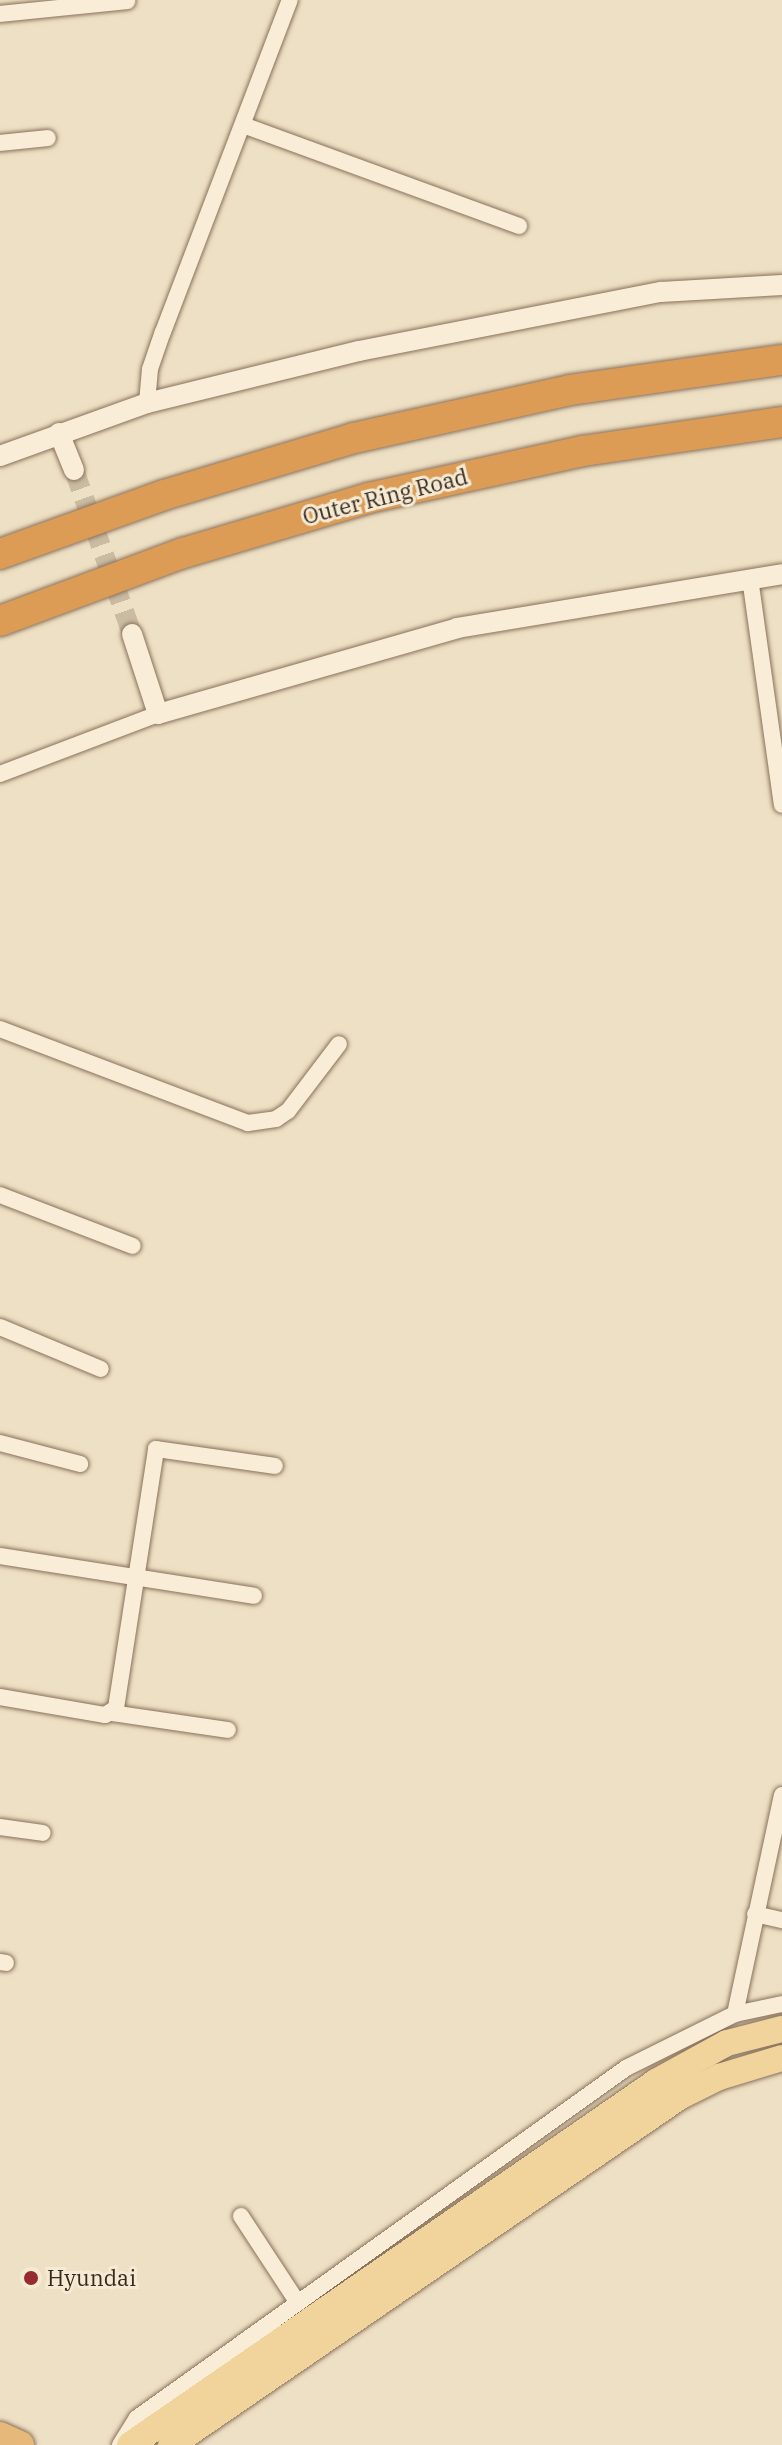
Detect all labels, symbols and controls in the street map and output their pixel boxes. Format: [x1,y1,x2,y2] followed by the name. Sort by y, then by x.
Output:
[300,463,470,529] street label: Outer Ring Road
[47,2265,136,2291] place label: Hyundai
[22,2269,40,2287] marker: Hyundai

